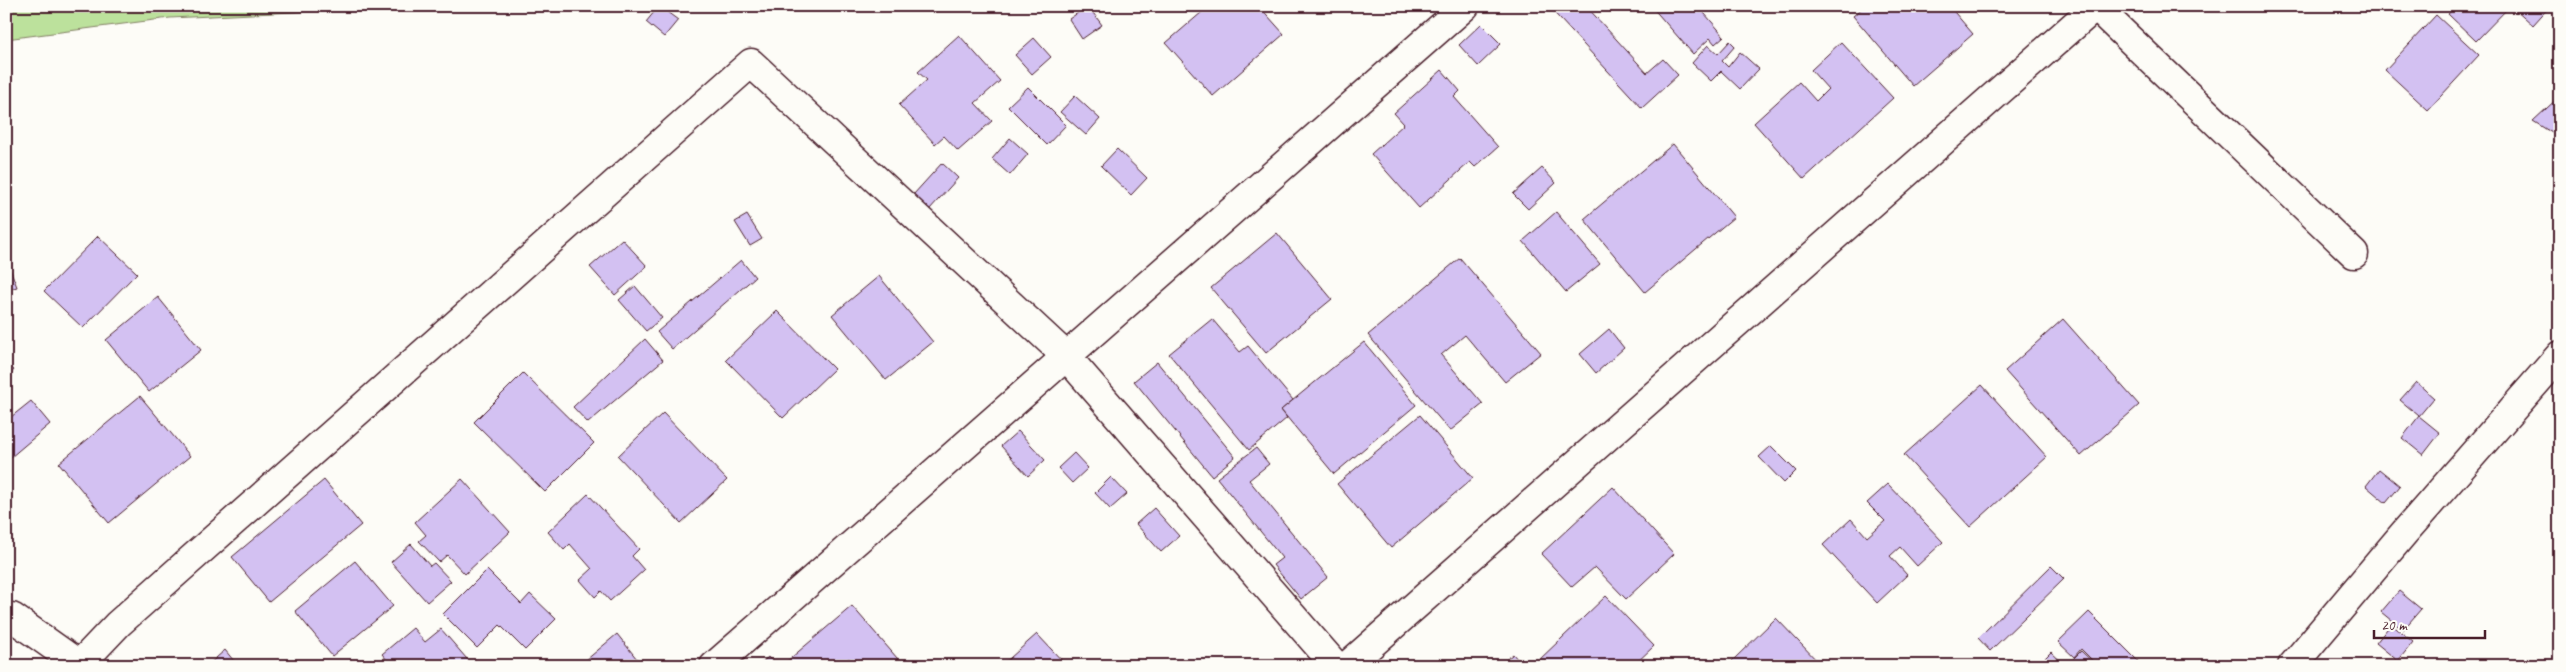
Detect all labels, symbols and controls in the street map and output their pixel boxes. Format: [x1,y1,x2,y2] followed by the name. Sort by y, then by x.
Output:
[2374,607,2485,639] scale bar
[2381,616,2408,635] text: 20 m

